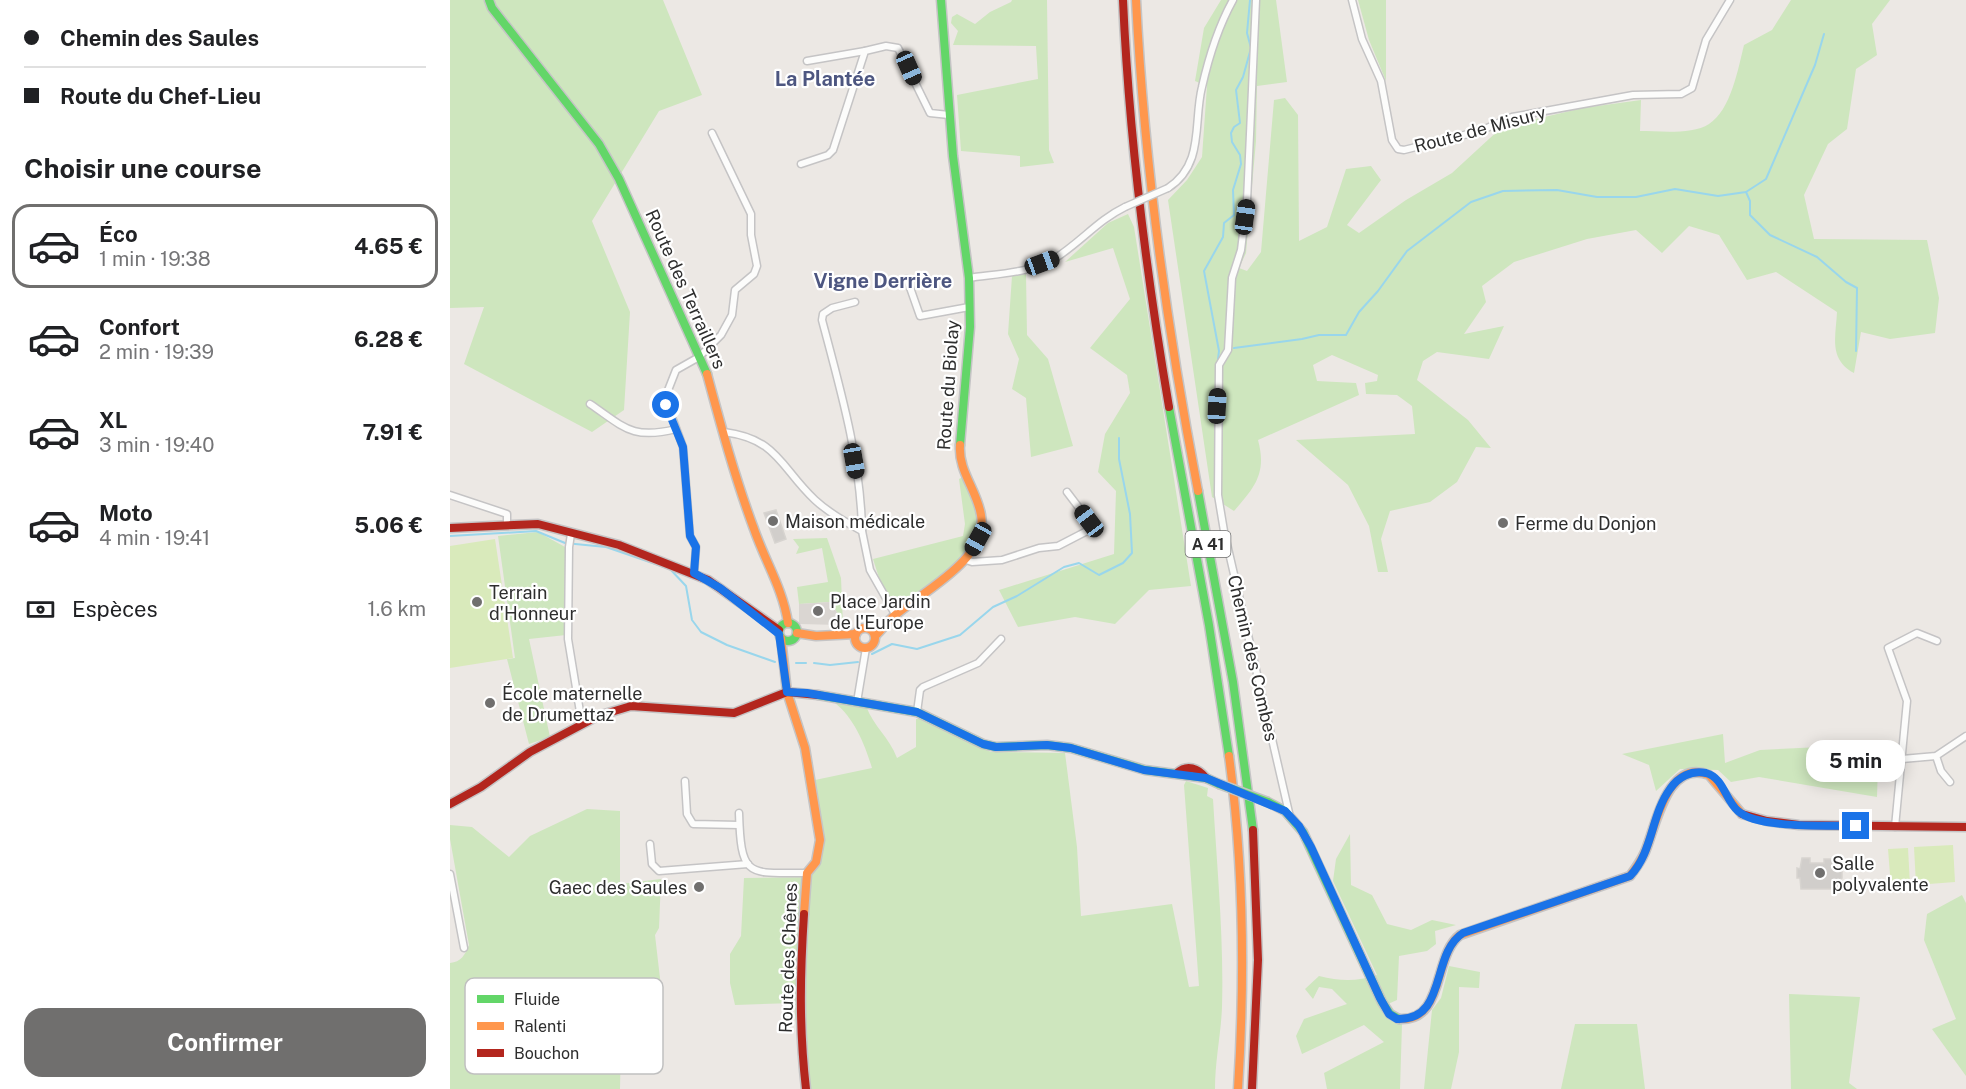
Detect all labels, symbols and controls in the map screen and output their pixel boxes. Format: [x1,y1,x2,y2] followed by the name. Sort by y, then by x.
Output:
[60,25,259,51] text: Chemin des Saules
[893,48,925,88] car
[775,67,875,91] district label: La Plantée
[60,83,261,109] text: Route du Chef-Lieu
[1412,101,1549,157] street label: Route de Misury
[24,152,262,184] text: Choisir une course
[1234,198,1256,236] car
[641,206,731,372] street label: Route des Terraillers
[27,219,81,273] icon: car
[99,221,138,247] text: Éco
[354,233,423,259] text: 4.65 €
[99,247,211,271] text: 1 min · 19:38
[1022,248,1062,278] car
[814,269,952,293] district label: Vigne Derrière
[27,312,81,366] icon: car
[99,314,180,340] text: Confort
[933,319,963,451] street label: Route du Biolay
[354,326,423,352] text: 6.28 €
[99,340,214,364] text: 2 min · 19:39
[1207,388,1227,424] car
[652,391,679,418] route start
[27,405,81,459] icon: car
[99,407,127,433] text: XL
[363,419,423,445] text: 7.91 €
[99,433,214,457] text: 3 min · 19:40
[842,442,866,480] car
[27,498,81,552] icon: car
[99,500,153,526] text: Moto
[1071,501,1107,541] car
[785,511,925,532] place label: Maison médicale
[354,512,423,538] text: 5.06 €
[1515,513,1656,534] place label: Ferme du Donjon
[766,514,780,528] marker: Maison médicale
[1496,516,1510,530] marker: Ferme du Donjon
[961,519,995,559] car
[99,526,210,550] text: 4 min · 19:41
[1186,531,1230,557] road number: A 41
[1224,573,1282,743] street label: Chemin des Combes
[489,582,576,624] place label: Terrain d'Honneur
[830,591,931,633] place label: Place Jardin de l'Europe
[24,593,57,626] icon: cash
[470,595,484,609] marker: Terrain d'Honneur
[72,596,158,622] text: Espèces
[368,597,426,621] text: 1.6 km
[811,604,825,618] marker: Place Jardin de l'Europe
[502,682,642,725] place label: École maternelle de Drumettaz
[483,696,497,710] marker: École maternelle de Drumettaz
[1806,739,1906,781] callout: 5 min
[1829,749,1882,773] text: 5 min
[1842,812,1869,839] route end
[1832,853,1929,895] place label: Salle polyvalente
[1813,866,1827,880] marker: Salle polyvalente
[549,877,687,898] place label: Gaec des Saules
[692,880,706,894] marker: Gaec des Saules
[775,882,801,1034] street label: Route des Chênes
[465,978,663,1074] legend
[514,990,560,1009] text: Fluide
[24,1008,426,1077] button: Confirmer
[514,1017,566,1036] text: Ralenti
[514,1044,579,1063] text: Bouchon

